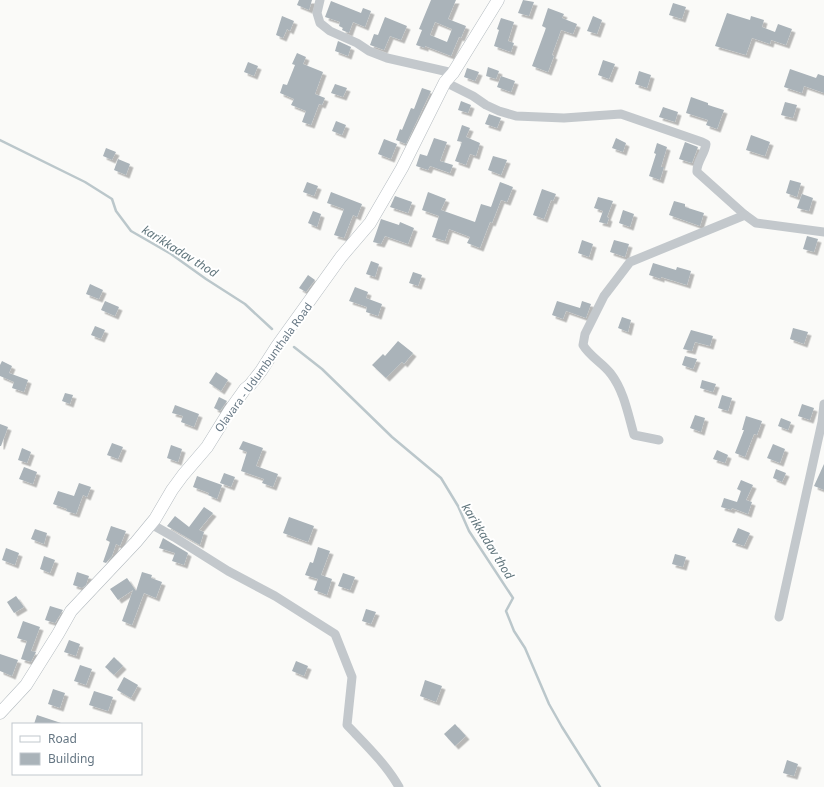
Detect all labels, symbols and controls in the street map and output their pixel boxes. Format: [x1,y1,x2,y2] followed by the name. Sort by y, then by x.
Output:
[139,221,222,282] water label: karikkadav thod
[211,299,315,435] street label: Olavara - Udumbunthala Road
[458,500,519,583] water label: karikkadav thod
[12,723,142,775] legend
[48,730,77,747] text: Road
[48,750,95,767] text: Building

